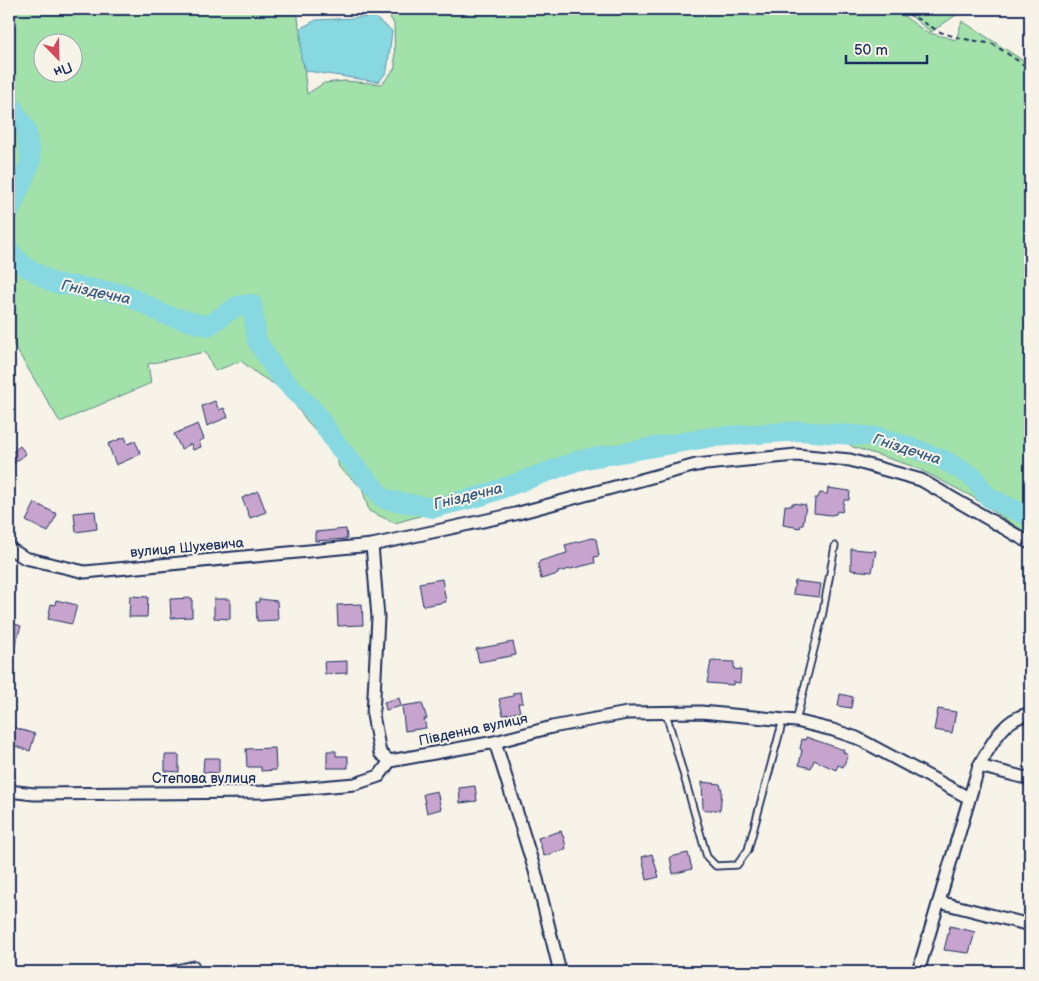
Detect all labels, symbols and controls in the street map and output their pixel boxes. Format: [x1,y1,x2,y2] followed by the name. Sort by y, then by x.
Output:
[32,32,82,82] north arrow
[846,32,928,64] scale bar
[854,41,888,60] text: 50 m
[51,58,75,81] text: Пн
[60,276,132,309] water label: Гніздечна
[870,430,943,469] water label: Гніздечна
[432,479,505,514] water label: Гніздечна
[129,534,245,561] street label: вулиця Шухевича
[417,710,529,749] street label: Південна вулиця
[152,770,256,787] street label: Степова вулиця

